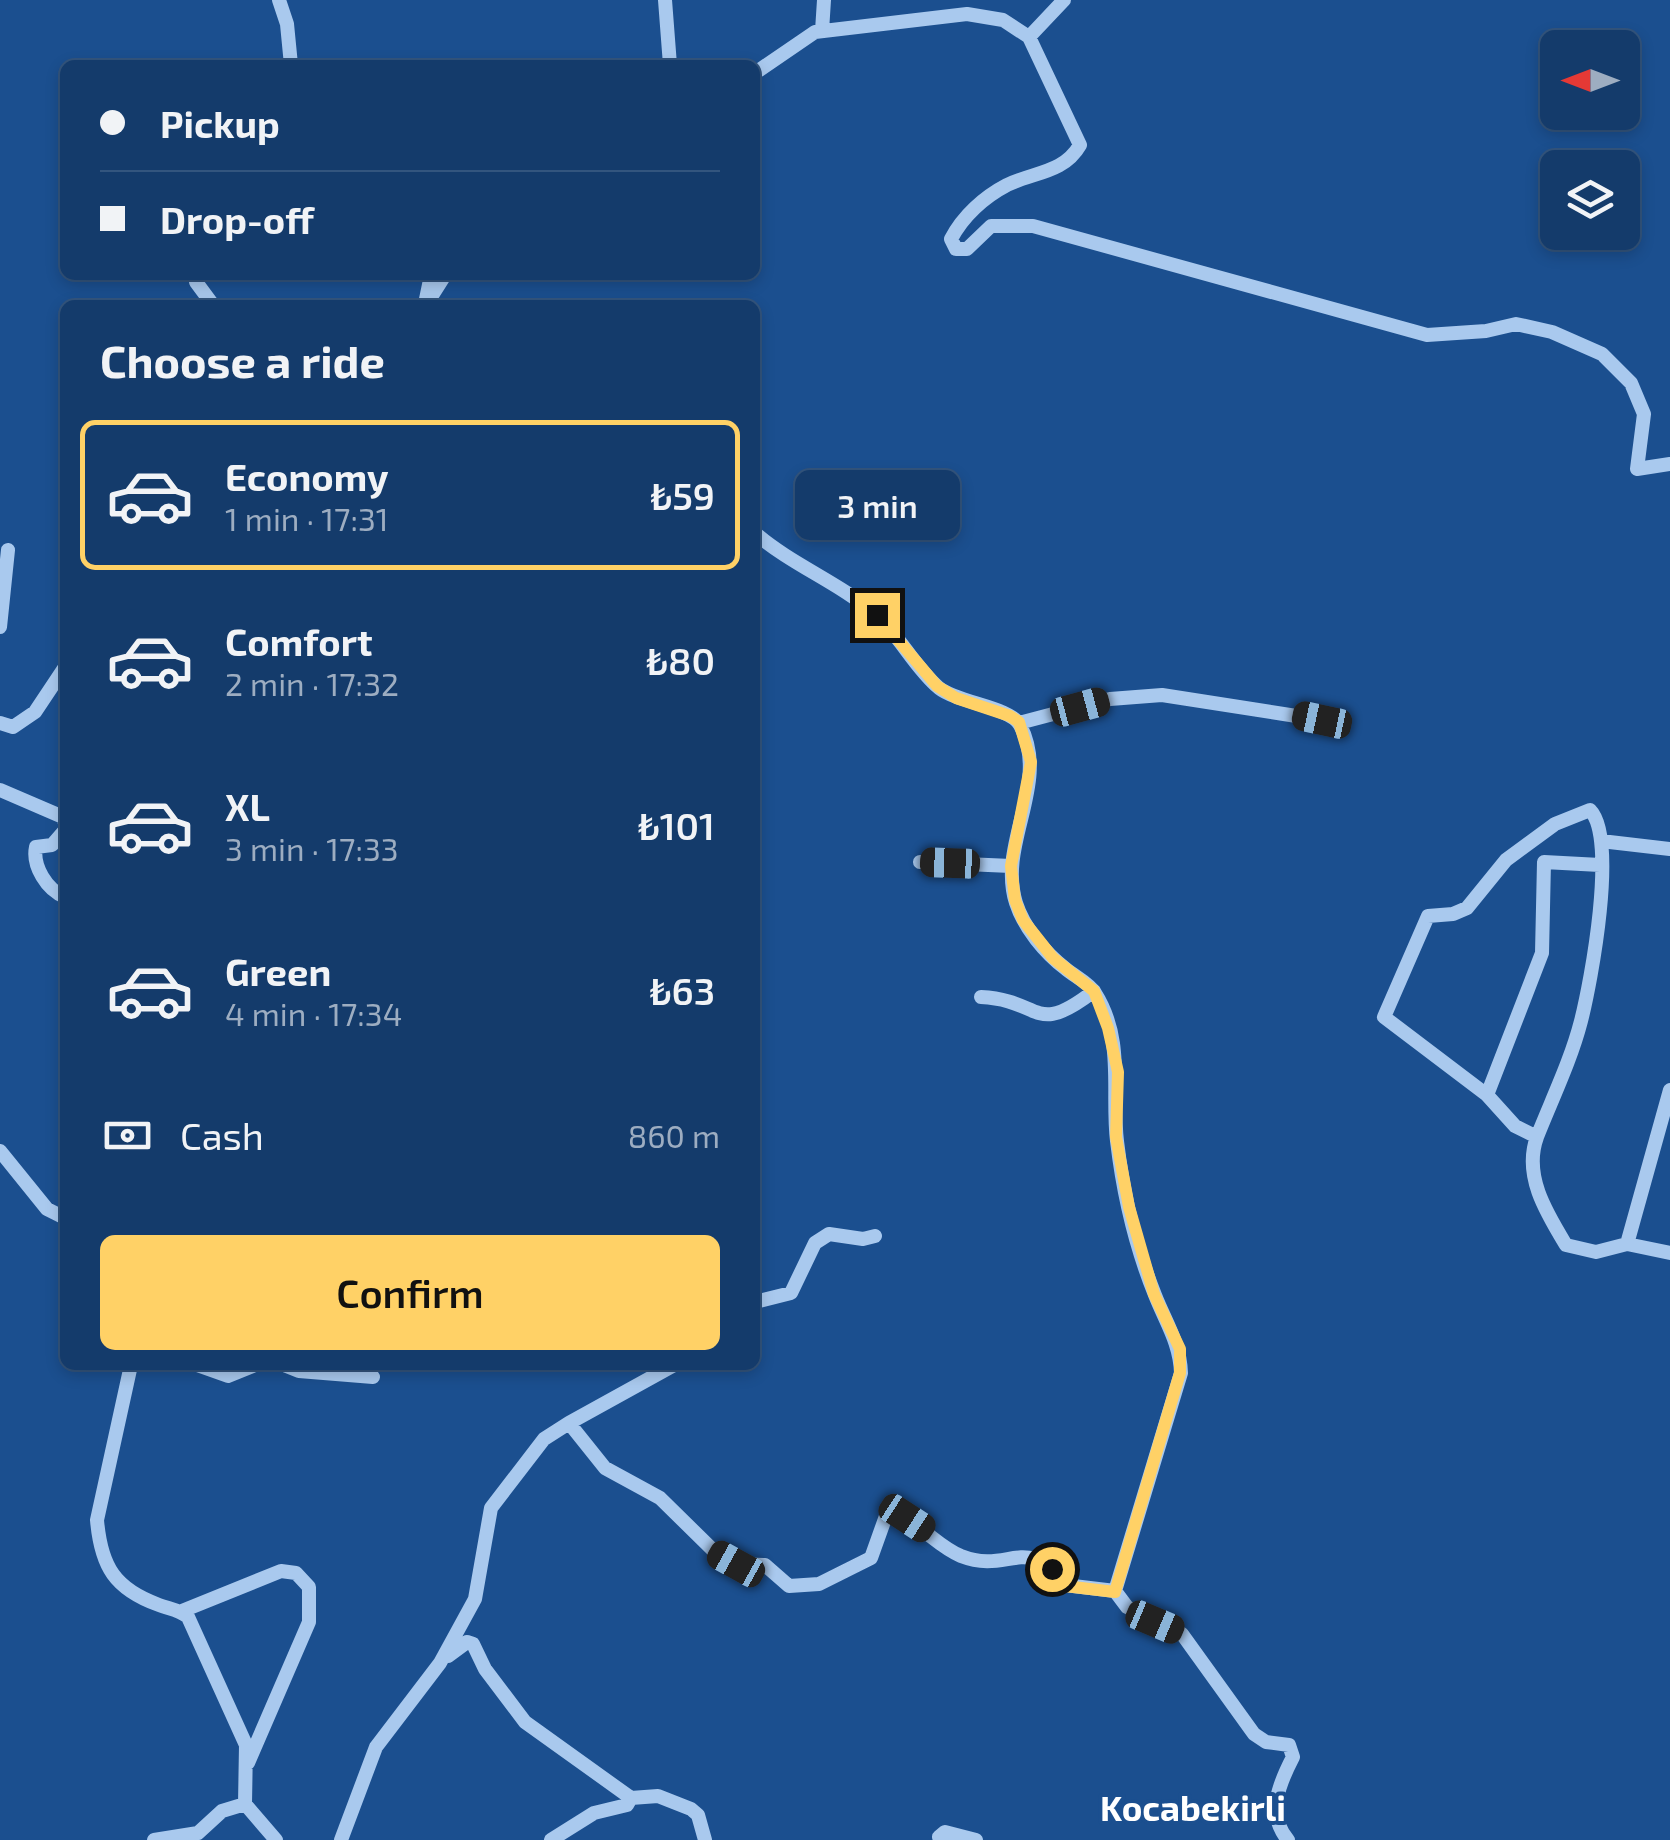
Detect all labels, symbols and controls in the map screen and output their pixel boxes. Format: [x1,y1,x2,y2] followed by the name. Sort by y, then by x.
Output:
[1540,30,1640,130] north arrow
[1540,30,1640,250] map controls
[160,100,280,146] text: Pickup
[1540,150,1640,250] button: layers
[160,196,314,242] text: Drop-off
[100,333,385,387] text: Choose a ride
[105,450,195,540] icon: car
[225,453,389,499] text: Economy
[794,470,960,540] callout: 3 min
[650,472,715,518] text: ₺59
[837,486,918,524] text: 3 min
[225,499,388,537] text: 1 min · 17:31
[855,593,900,638] route end
[105,615,195,705] icon: car
[225,618,373,664] text: Comfort
[646,637,715,683] text: ₺80
[225,664,399,702] text: 2 min · 17:32
[1047,685,1113,729] car
[1290,699,1354,741] car
[105,780,195,870] icon: car
[225,783,270,829] text: XL
[638,802,715,848] text: ₺101
[225,829,399,867] text: 3 min · 17:33
[919,847,981,879] car
[105,945,195,1035] icon: car
[225,948,331,994] text: Green
[650,967,715,1013] text: ₺63
[225,994,402,1032] text: 4 min · 17:34
[100,1108,155,1163] icon: cash
[180,1112,264,1158] text: Cash
[628,1116,720,1154] text: 860 m
[100,1235,720,1350] button: Confirm
[874,1489,940,1547] car
[702,1536,770,1592] car
[1030,1547,1075,1592] route start
[1122,1596,1188,1648] car
[1100,1786,1286,1828] district label: Kocabekirli

